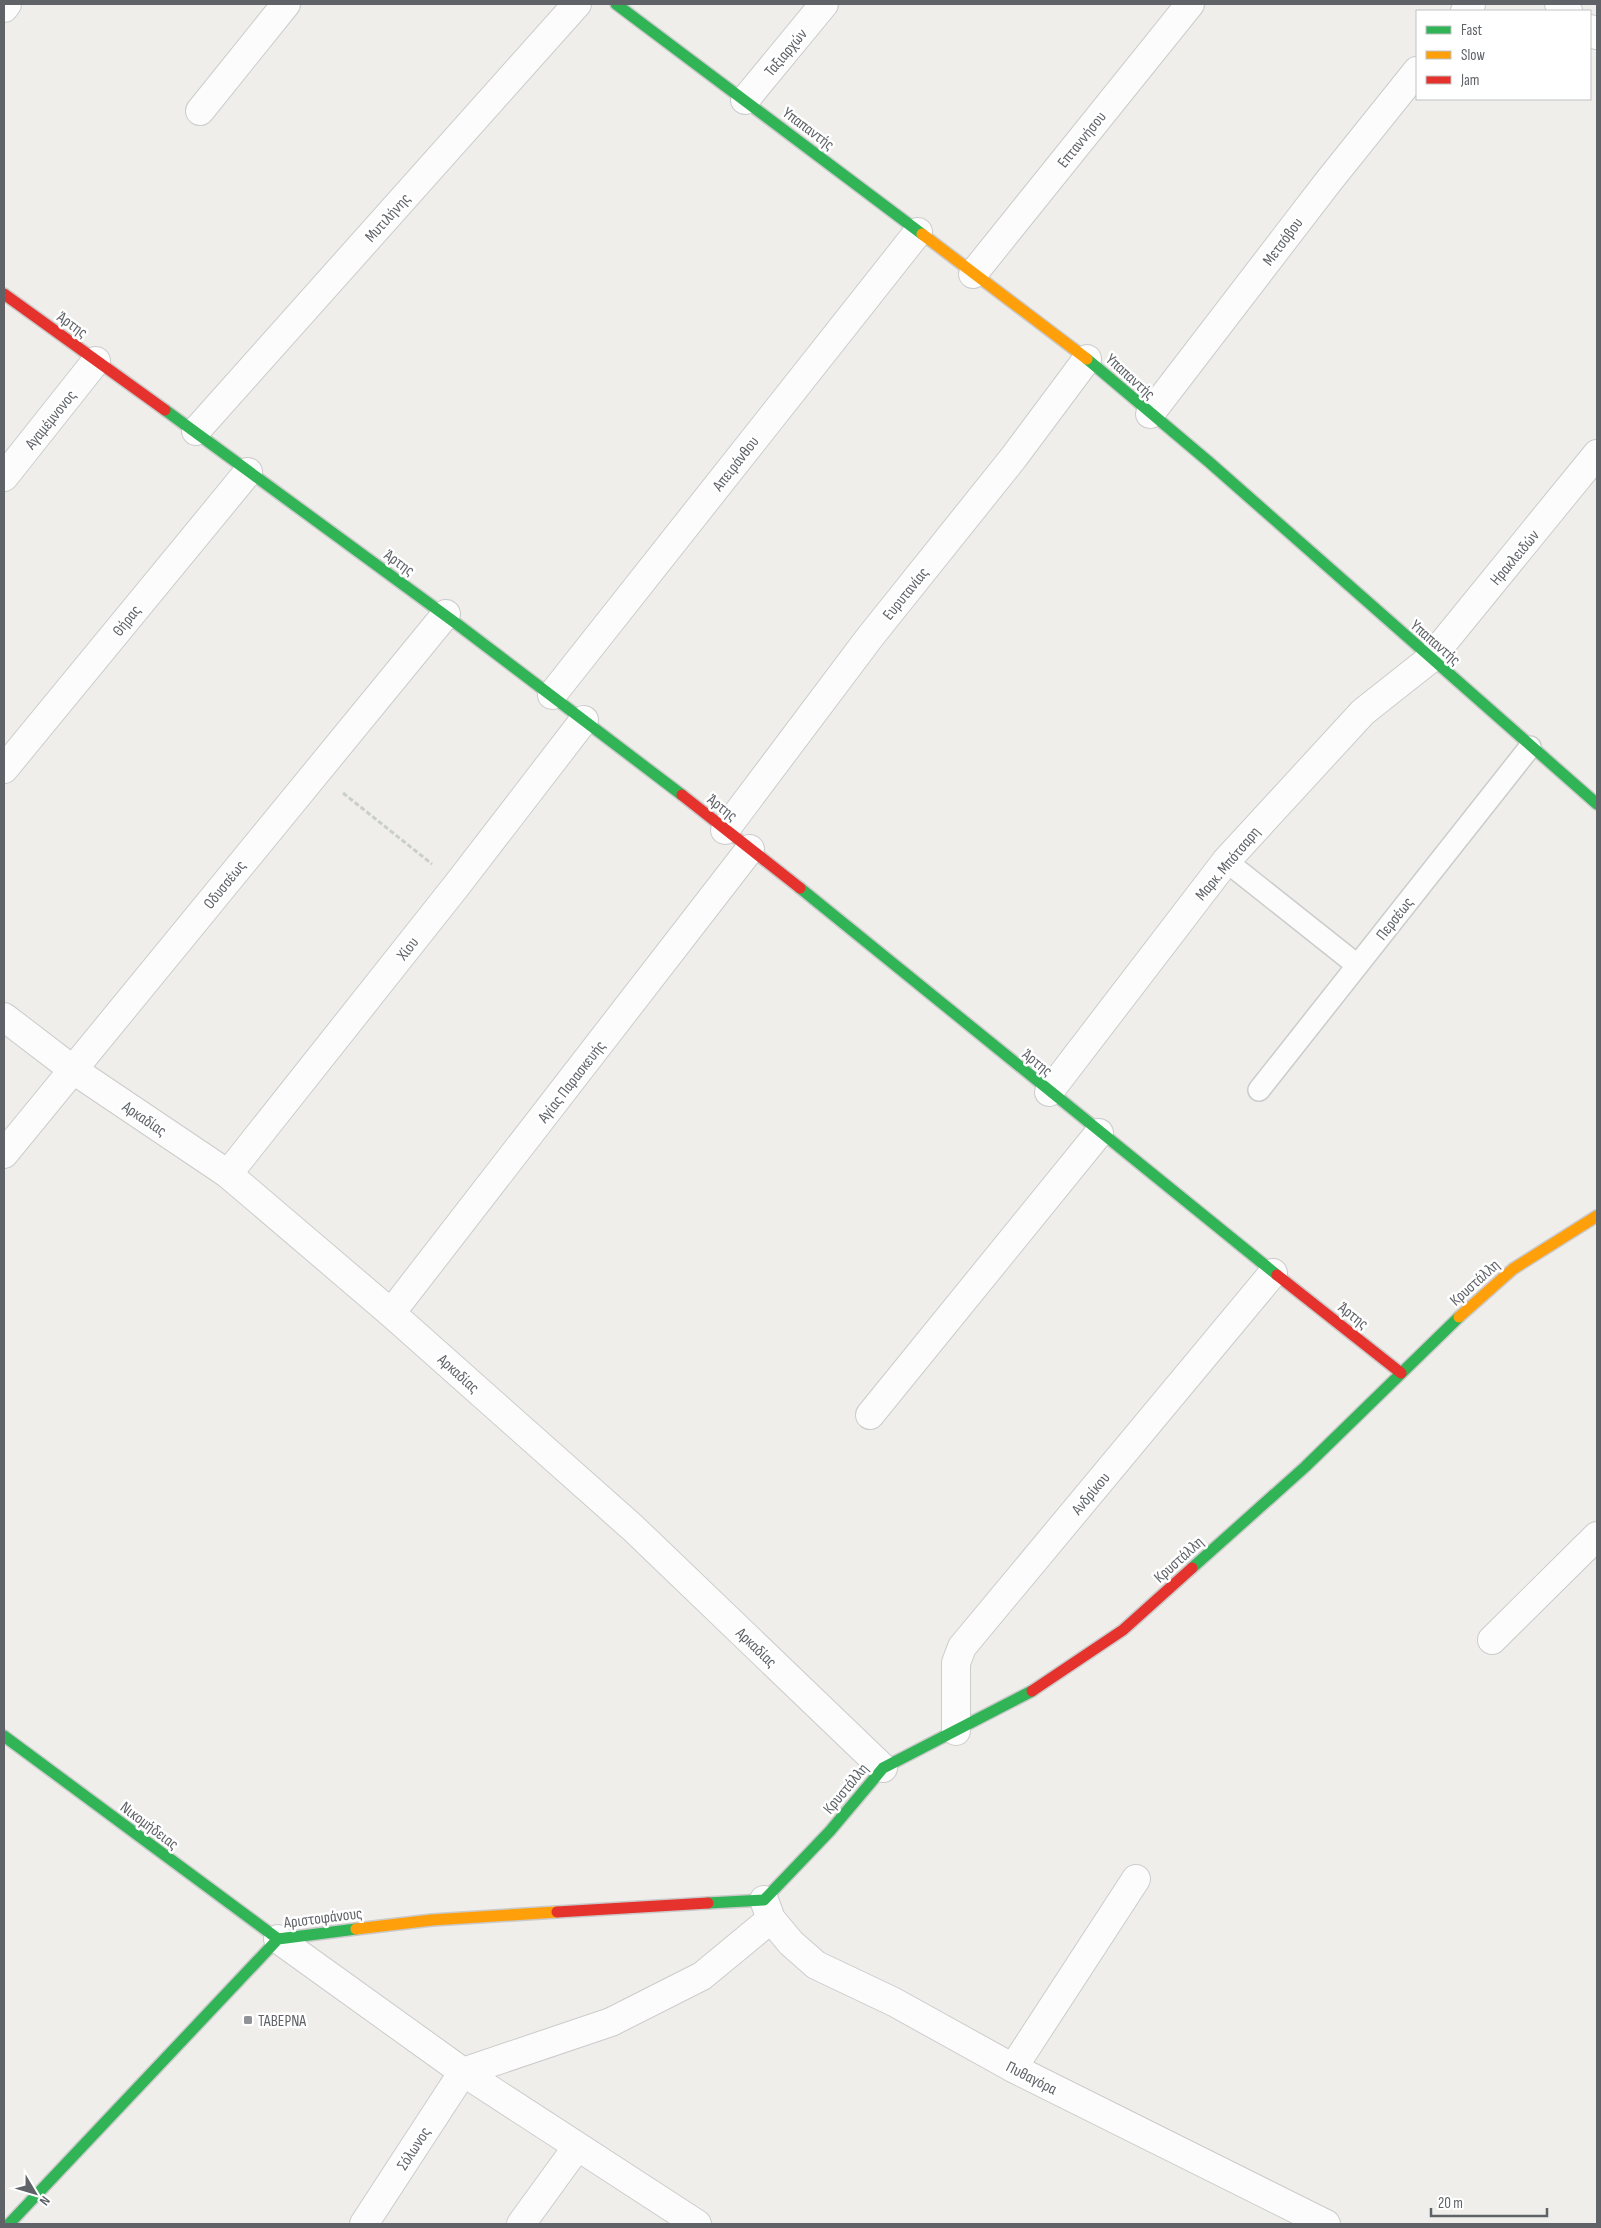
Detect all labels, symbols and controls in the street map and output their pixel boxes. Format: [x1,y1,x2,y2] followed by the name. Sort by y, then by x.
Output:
[1416,10,1591,100] legend
[1461,21,1483,40] text: Fast
[761,25,812,81] street label: Ταξιαρχών
[1461,46,1485,65] text: Slow
[1460,71,1479,90] text: Jam
[778,104,838,155] street label: Υπαπαντής
[1054,108,1111,172] street label: Επταννήσου
[361,190,415,246] street label: Μυτιλήνης
[1259,214,1307,270] street label: Μετσόβου
[53,308,91,343] street label: Άρτης
[1101,350,1159,404] street label: Υπαπαντής
[21,387,81,454] street label: Αγαμέμνονος
[708,433,763,496] street label: Απειράνθου
[1487,527,1544,589] street label: Ηρακλειδών
[380,546,418,581] street label: Άρτης
[879,564,933,624] street label: Ευρυτανίας
[109,602,145,640] street label: Θήρας
[1406,616,1464,670] street label: Υπαπαντής
[703,791,741,826] street label: Άρτης
[1192,823,1265,905] street label: Μαρκ. Μπότσαρη
[200,857,250,913] street label: Οδυσσέως
[1372,894,1418,944] street label: Περσέως
[393,934,423,965] street label: Χίου
[534,1037,610,1128] street label: Αγίας Παρασκευής
[1018,1045,1056,1081] street label: Άρτης
[118,1097,170,1141] street label: Αρκαδίας
[1446,1256,1504,1310] street label: Κρυστάλλη
[1334,1299,1372,1334] street label: Άρτης
[433,1350,483,1398] street label: Αρκαδίας
[1067,1469,1114,1520] street label: Ανδρίκου
[1150,1533,1208,1587] street label: Κρυστάλλη
[731,1623,780,1672] street label: Αρκαδίας
[820,1760,873,1818] street label: Κρυστάλλη
[116,1798,182,1854] street label: Νικομήδειας
[282,1904,363,1933] street label: Αριστοφάνους
[258,2012,306,2031] place label: ΤΑΒΕΡΝΑ
[242,2014,254,2026] marker: ΤΑΒΕΡΝΑ
[1003,2058,1060,2099] street label: Πυθαγόρα
[393,2124,435,2174] street label: Σόλωνος
[10,2168,60,2218] north arrow
[1431,2186,1547,2218] scale bar
[36,2193,54,2209] text: N
[1438,2194,1463,2213] text: 20 m

